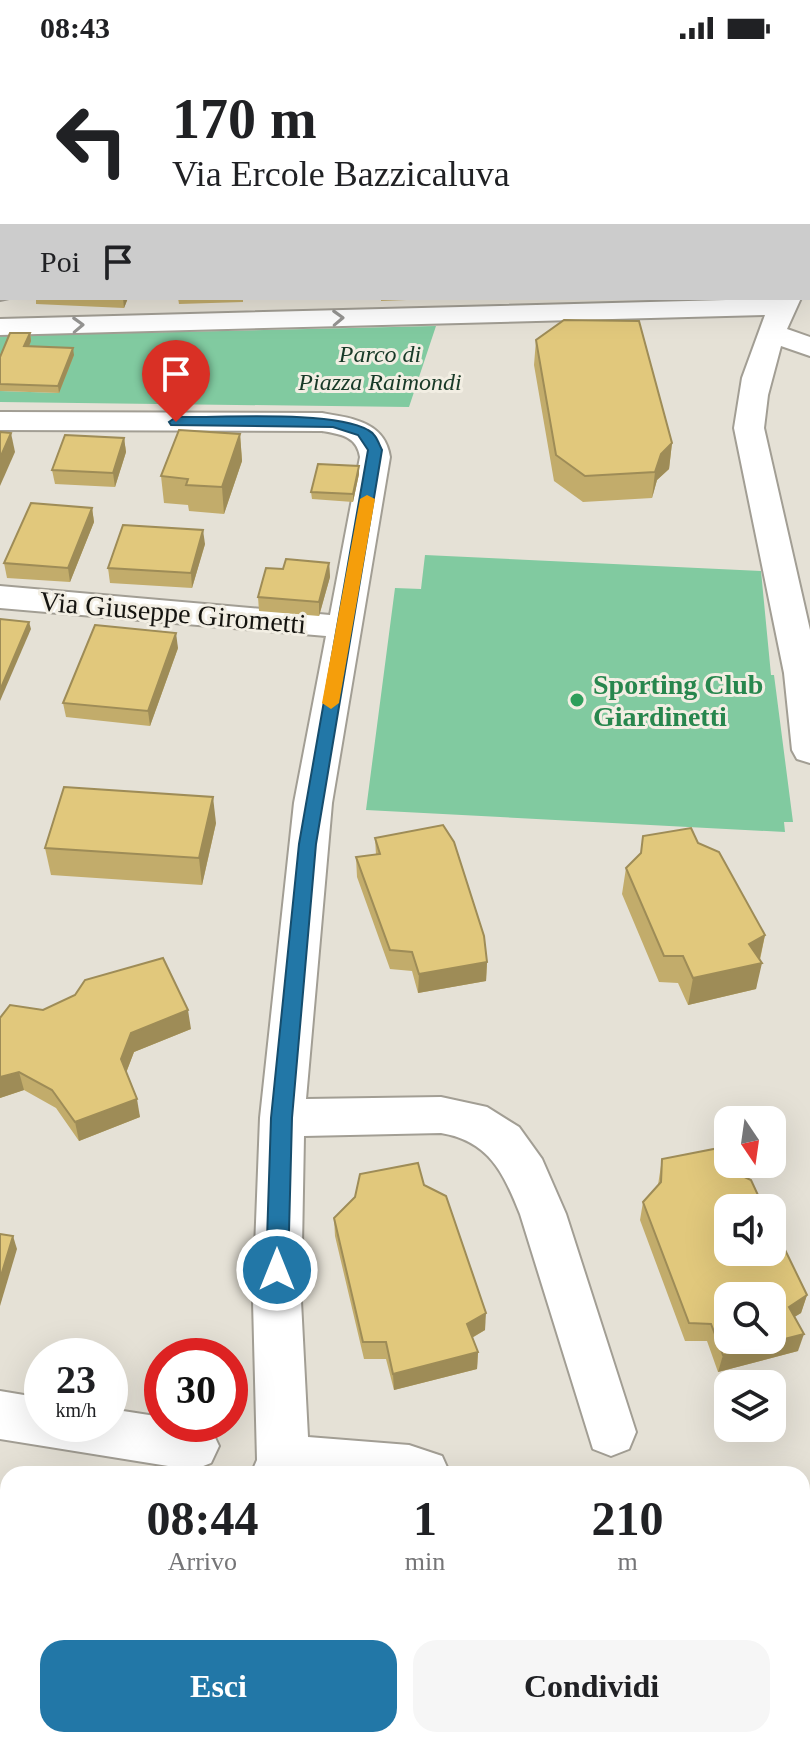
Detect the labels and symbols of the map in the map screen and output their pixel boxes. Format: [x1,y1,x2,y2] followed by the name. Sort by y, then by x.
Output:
[332,309,345,326] one-way arrow
[72,316,85,333] one-way arrow
[142,340,210,422] pin
[297,341,462,395] park label: Parco di Piazza Raimondi
[38,585,308,640] street label: Via Giuseppe Girometti
[593,669,763,732] place label: Sporting Club Giardinetti
[568,691,586,709] marker: Sporting Club Giardinetti
[714,1106,786,1178] north arrow
[235,1228,319,1312] position arrow
[144,1338,248,1442] speed limit sign: 30

